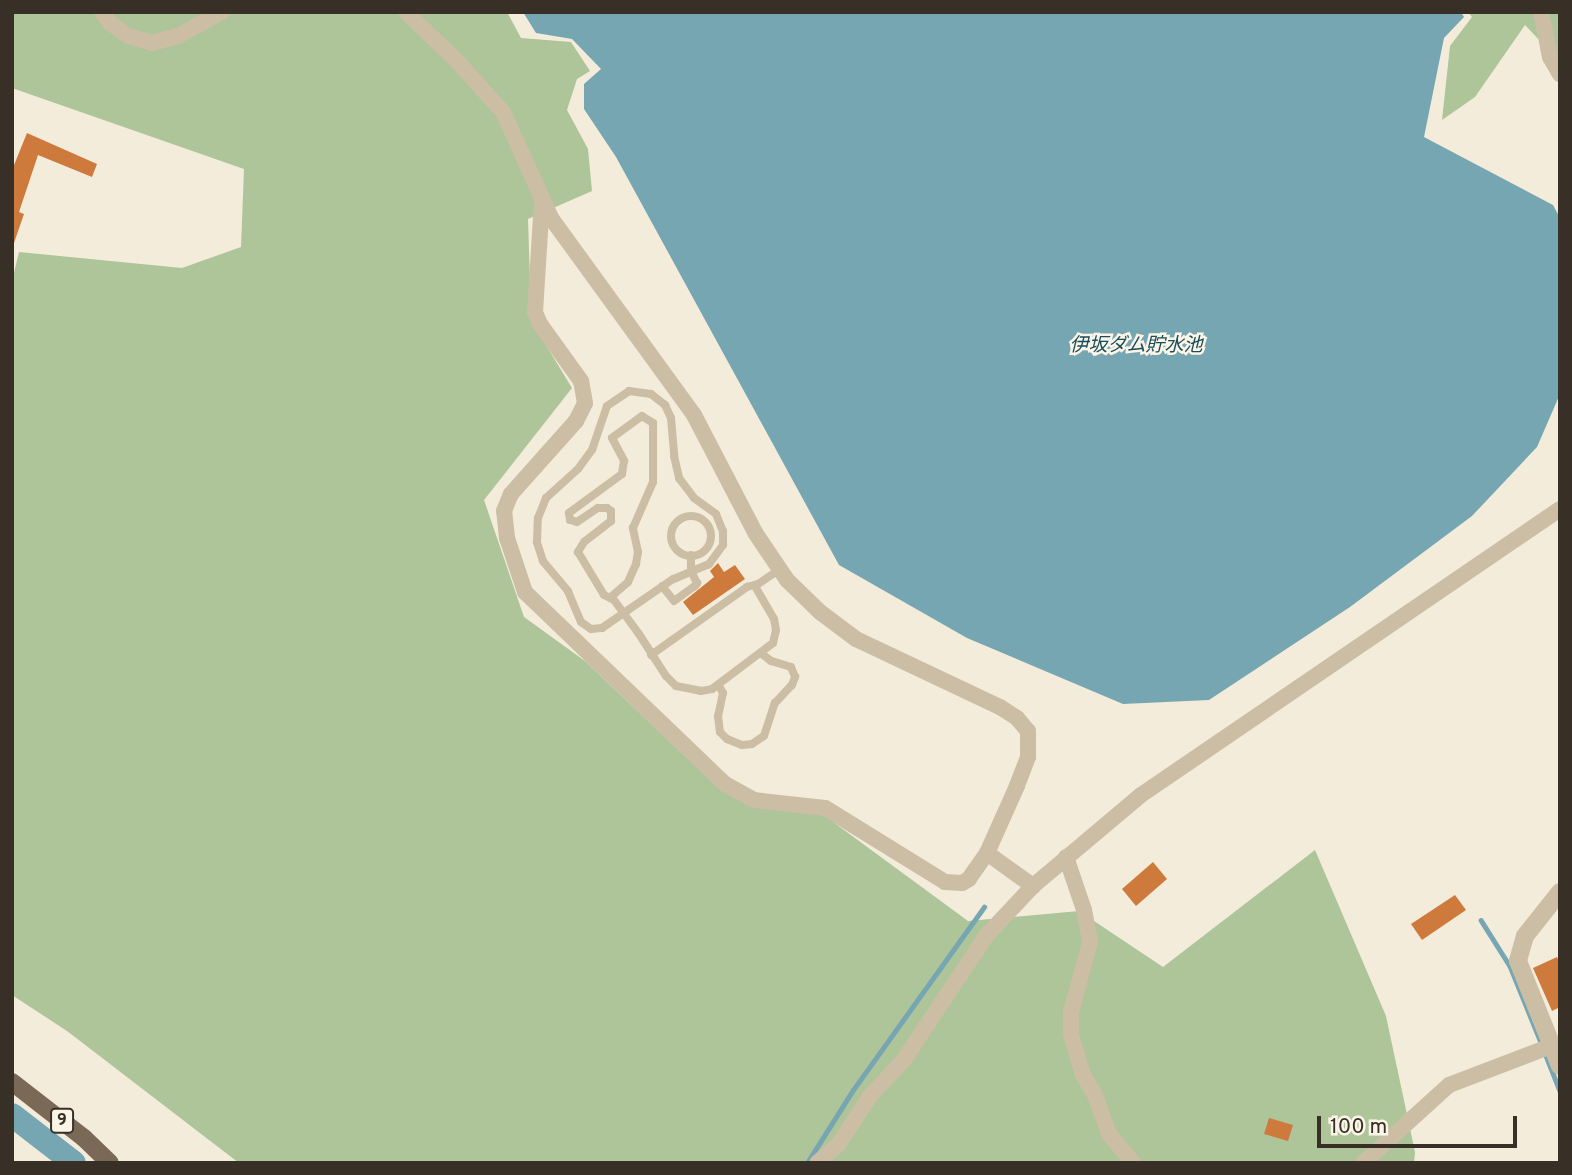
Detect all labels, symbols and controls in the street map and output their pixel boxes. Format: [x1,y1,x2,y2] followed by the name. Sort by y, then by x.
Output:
[1070,336,1202,358] water label: 伊坂ダム貯水池
[1320,1102,1520,1146] scale bar
[50,1108,74,1134] road number: 9
[1330,1114,1387,1141] text: 100 m

